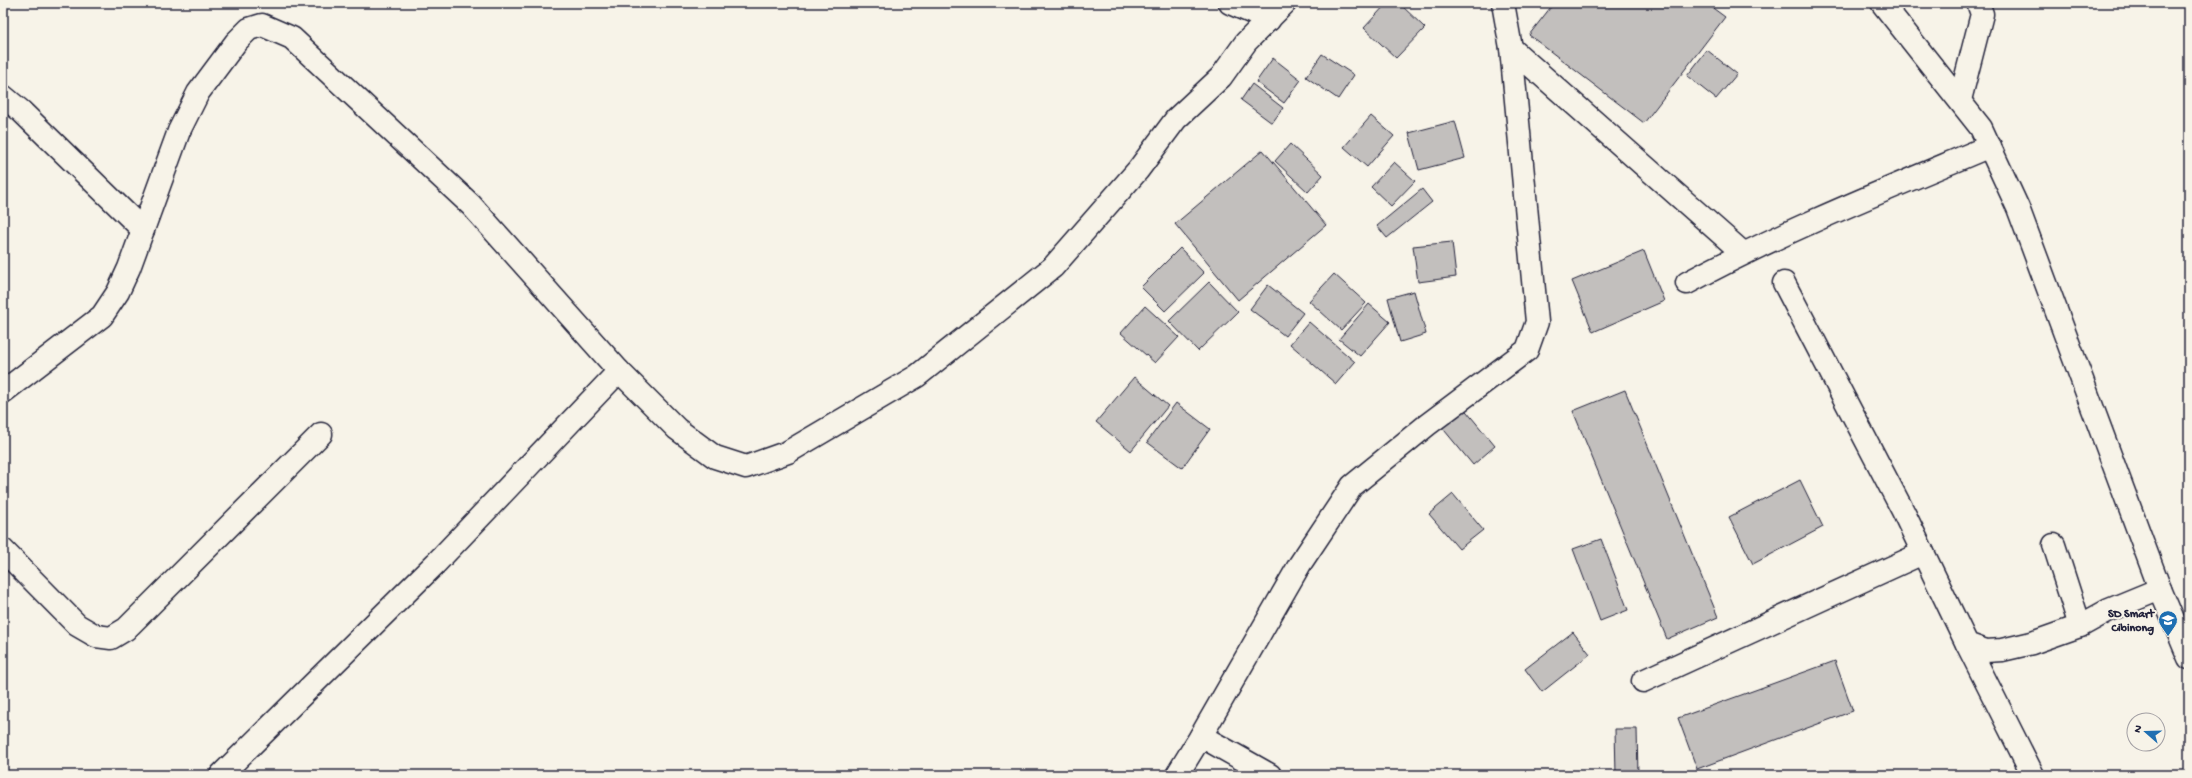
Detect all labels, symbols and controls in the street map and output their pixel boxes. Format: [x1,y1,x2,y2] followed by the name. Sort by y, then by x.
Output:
[2108,608,2155,636] place label: SD Smart Cibinong
[2157,609,2179,637] school or university icon: SD Smart Cibinong
[2126,712,2166,752] north arrow
[2132,724,2145,735] text: N

